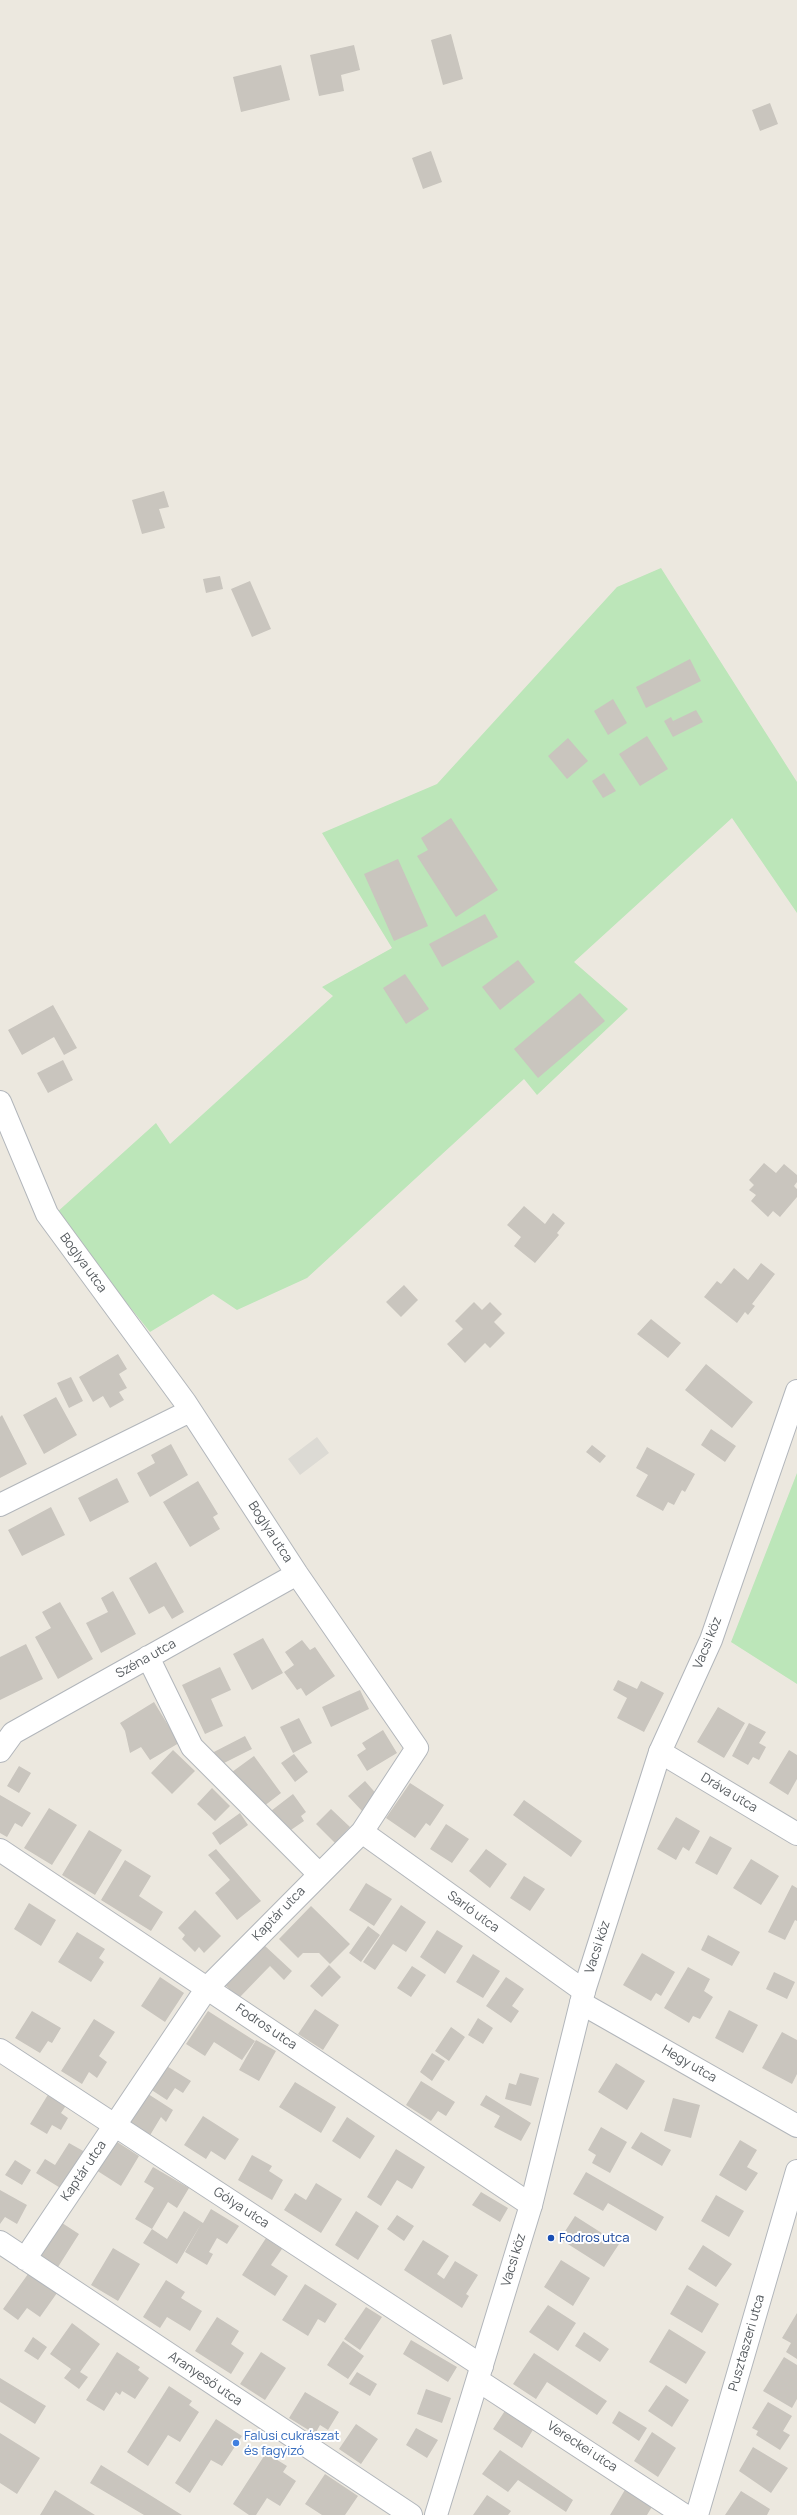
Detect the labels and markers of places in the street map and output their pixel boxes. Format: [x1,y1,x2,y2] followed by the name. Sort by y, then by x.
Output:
[559,2230,629,2246] place label: Fodros utca
[546,2233,556,2243] marker: Fodros utca
[244,2428,339,2459] place label: Falusi cukrászat és fagyizó
[231,2438,241,2448] marker: Falusi cukrászat és fagyizó

